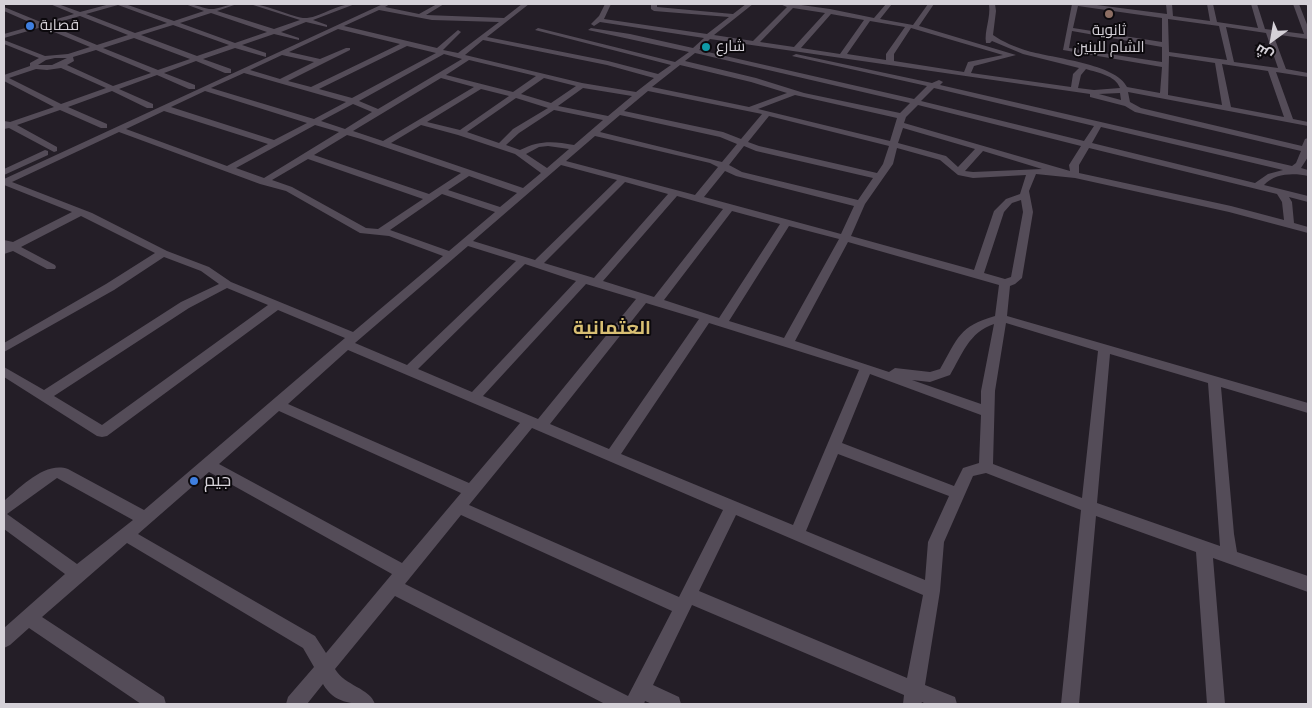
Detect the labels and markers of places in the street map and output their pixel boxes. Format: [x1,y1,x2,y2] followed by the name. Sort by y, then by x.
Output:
[1103,8,1115,20] marker: ثانوية الشام للبنين
[40,17,79,35] place label: قصابة
[24,20,36,32] marker: قصابة
[1073,22,1145,57] place label: ثانوية الشام للبنين
[716,38,745,56] place label: شارع
[700,41,712,53] marker: شارع
[204,470,231,492] place label: جيم
[188,475,200,487] marker: جيم

